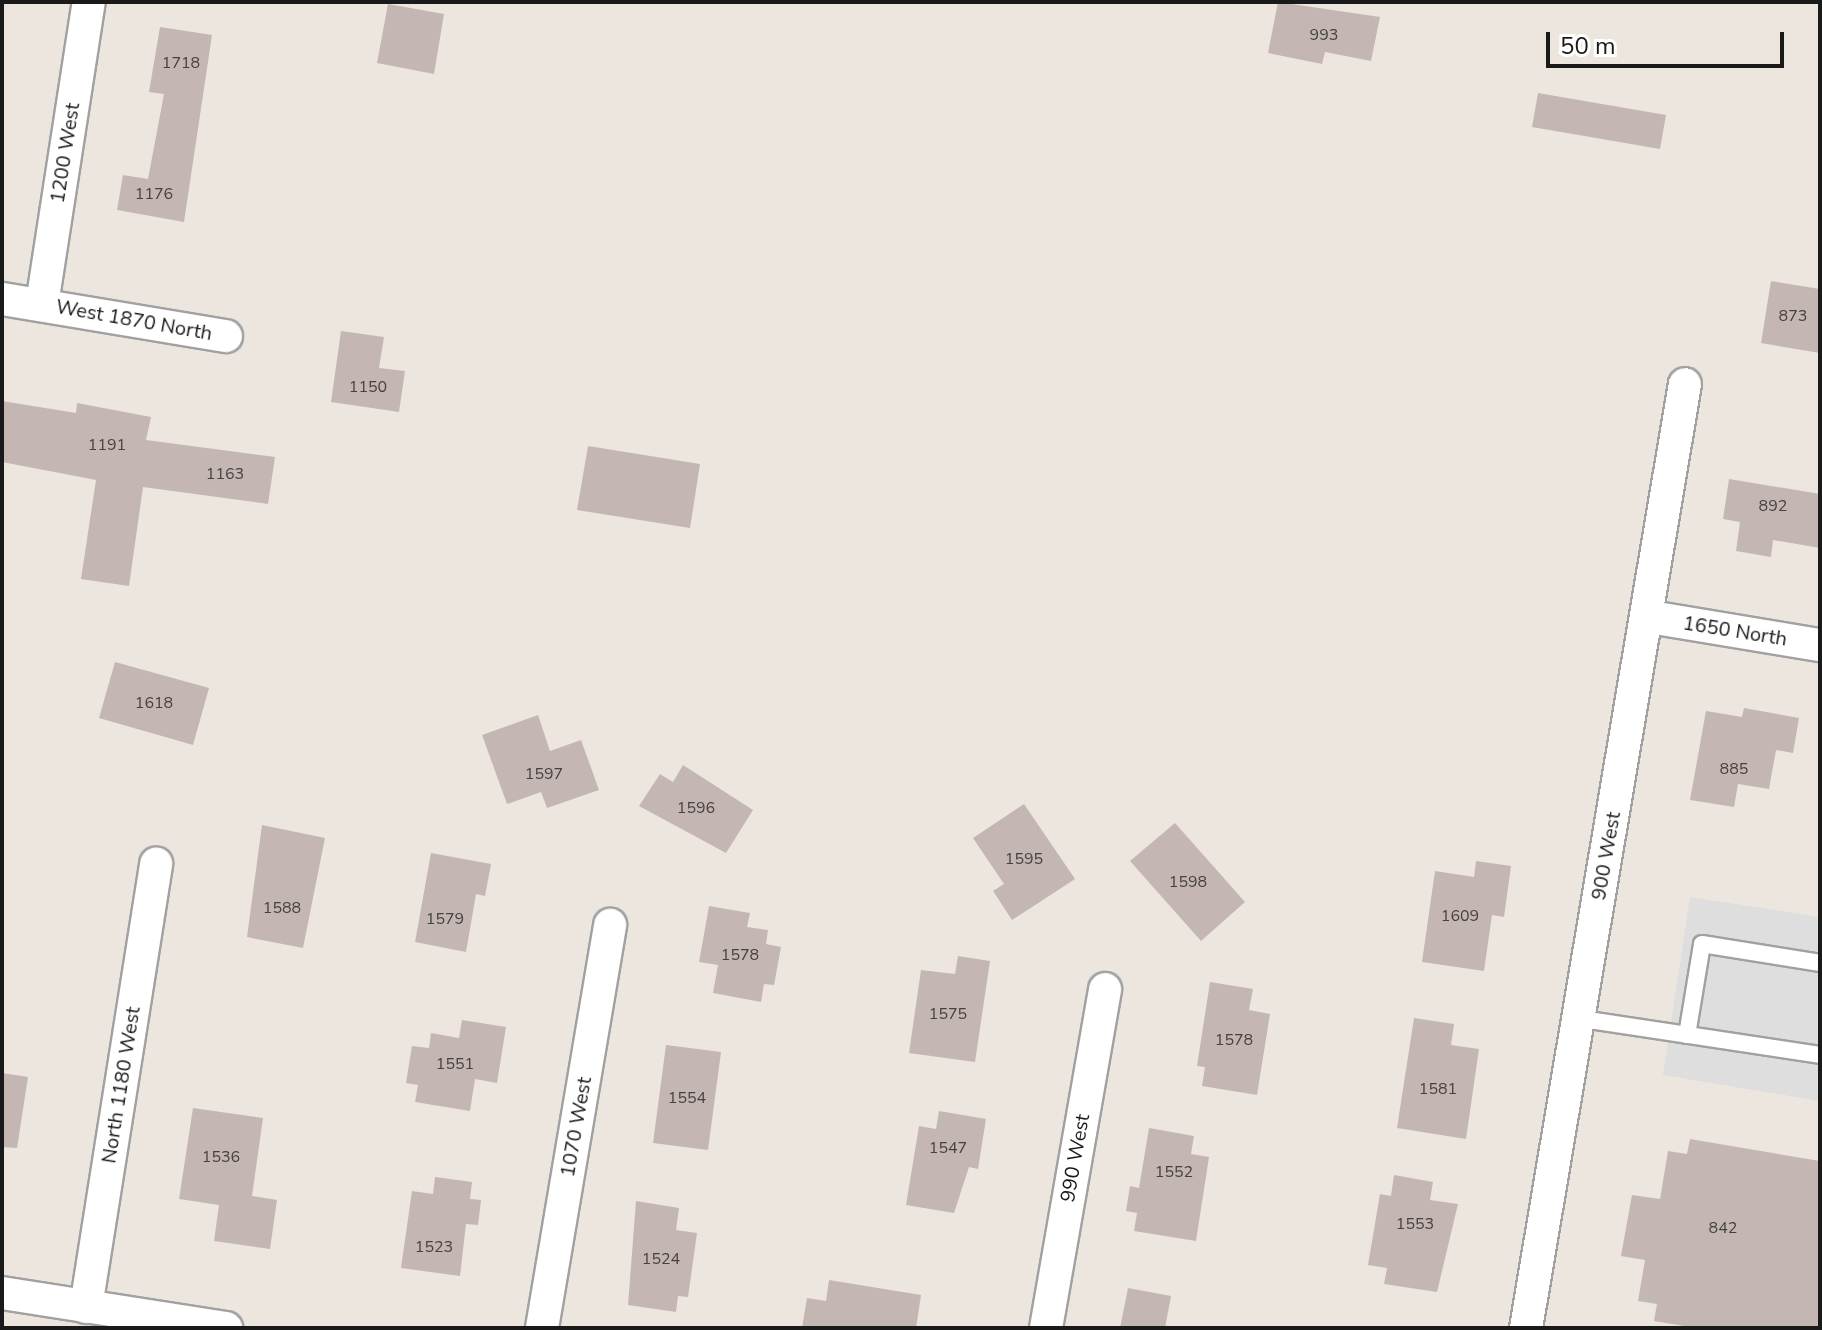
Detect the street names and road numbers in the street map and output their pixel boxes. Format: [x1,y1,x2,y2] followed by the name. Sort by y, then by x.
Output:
[45,101,85,205] street label: 1200 West
[54,294,214,346] street label: West 1870 North
[1681,611,1789,651] street label: 1650 North
[1586,810,1626,902] street label: 900 West
[97,1005,145,1165] street label: North 1180 West
[555,1075,597,1179] street label: 1070 West
[1055,1112,1095,1204] street label: 990 West

